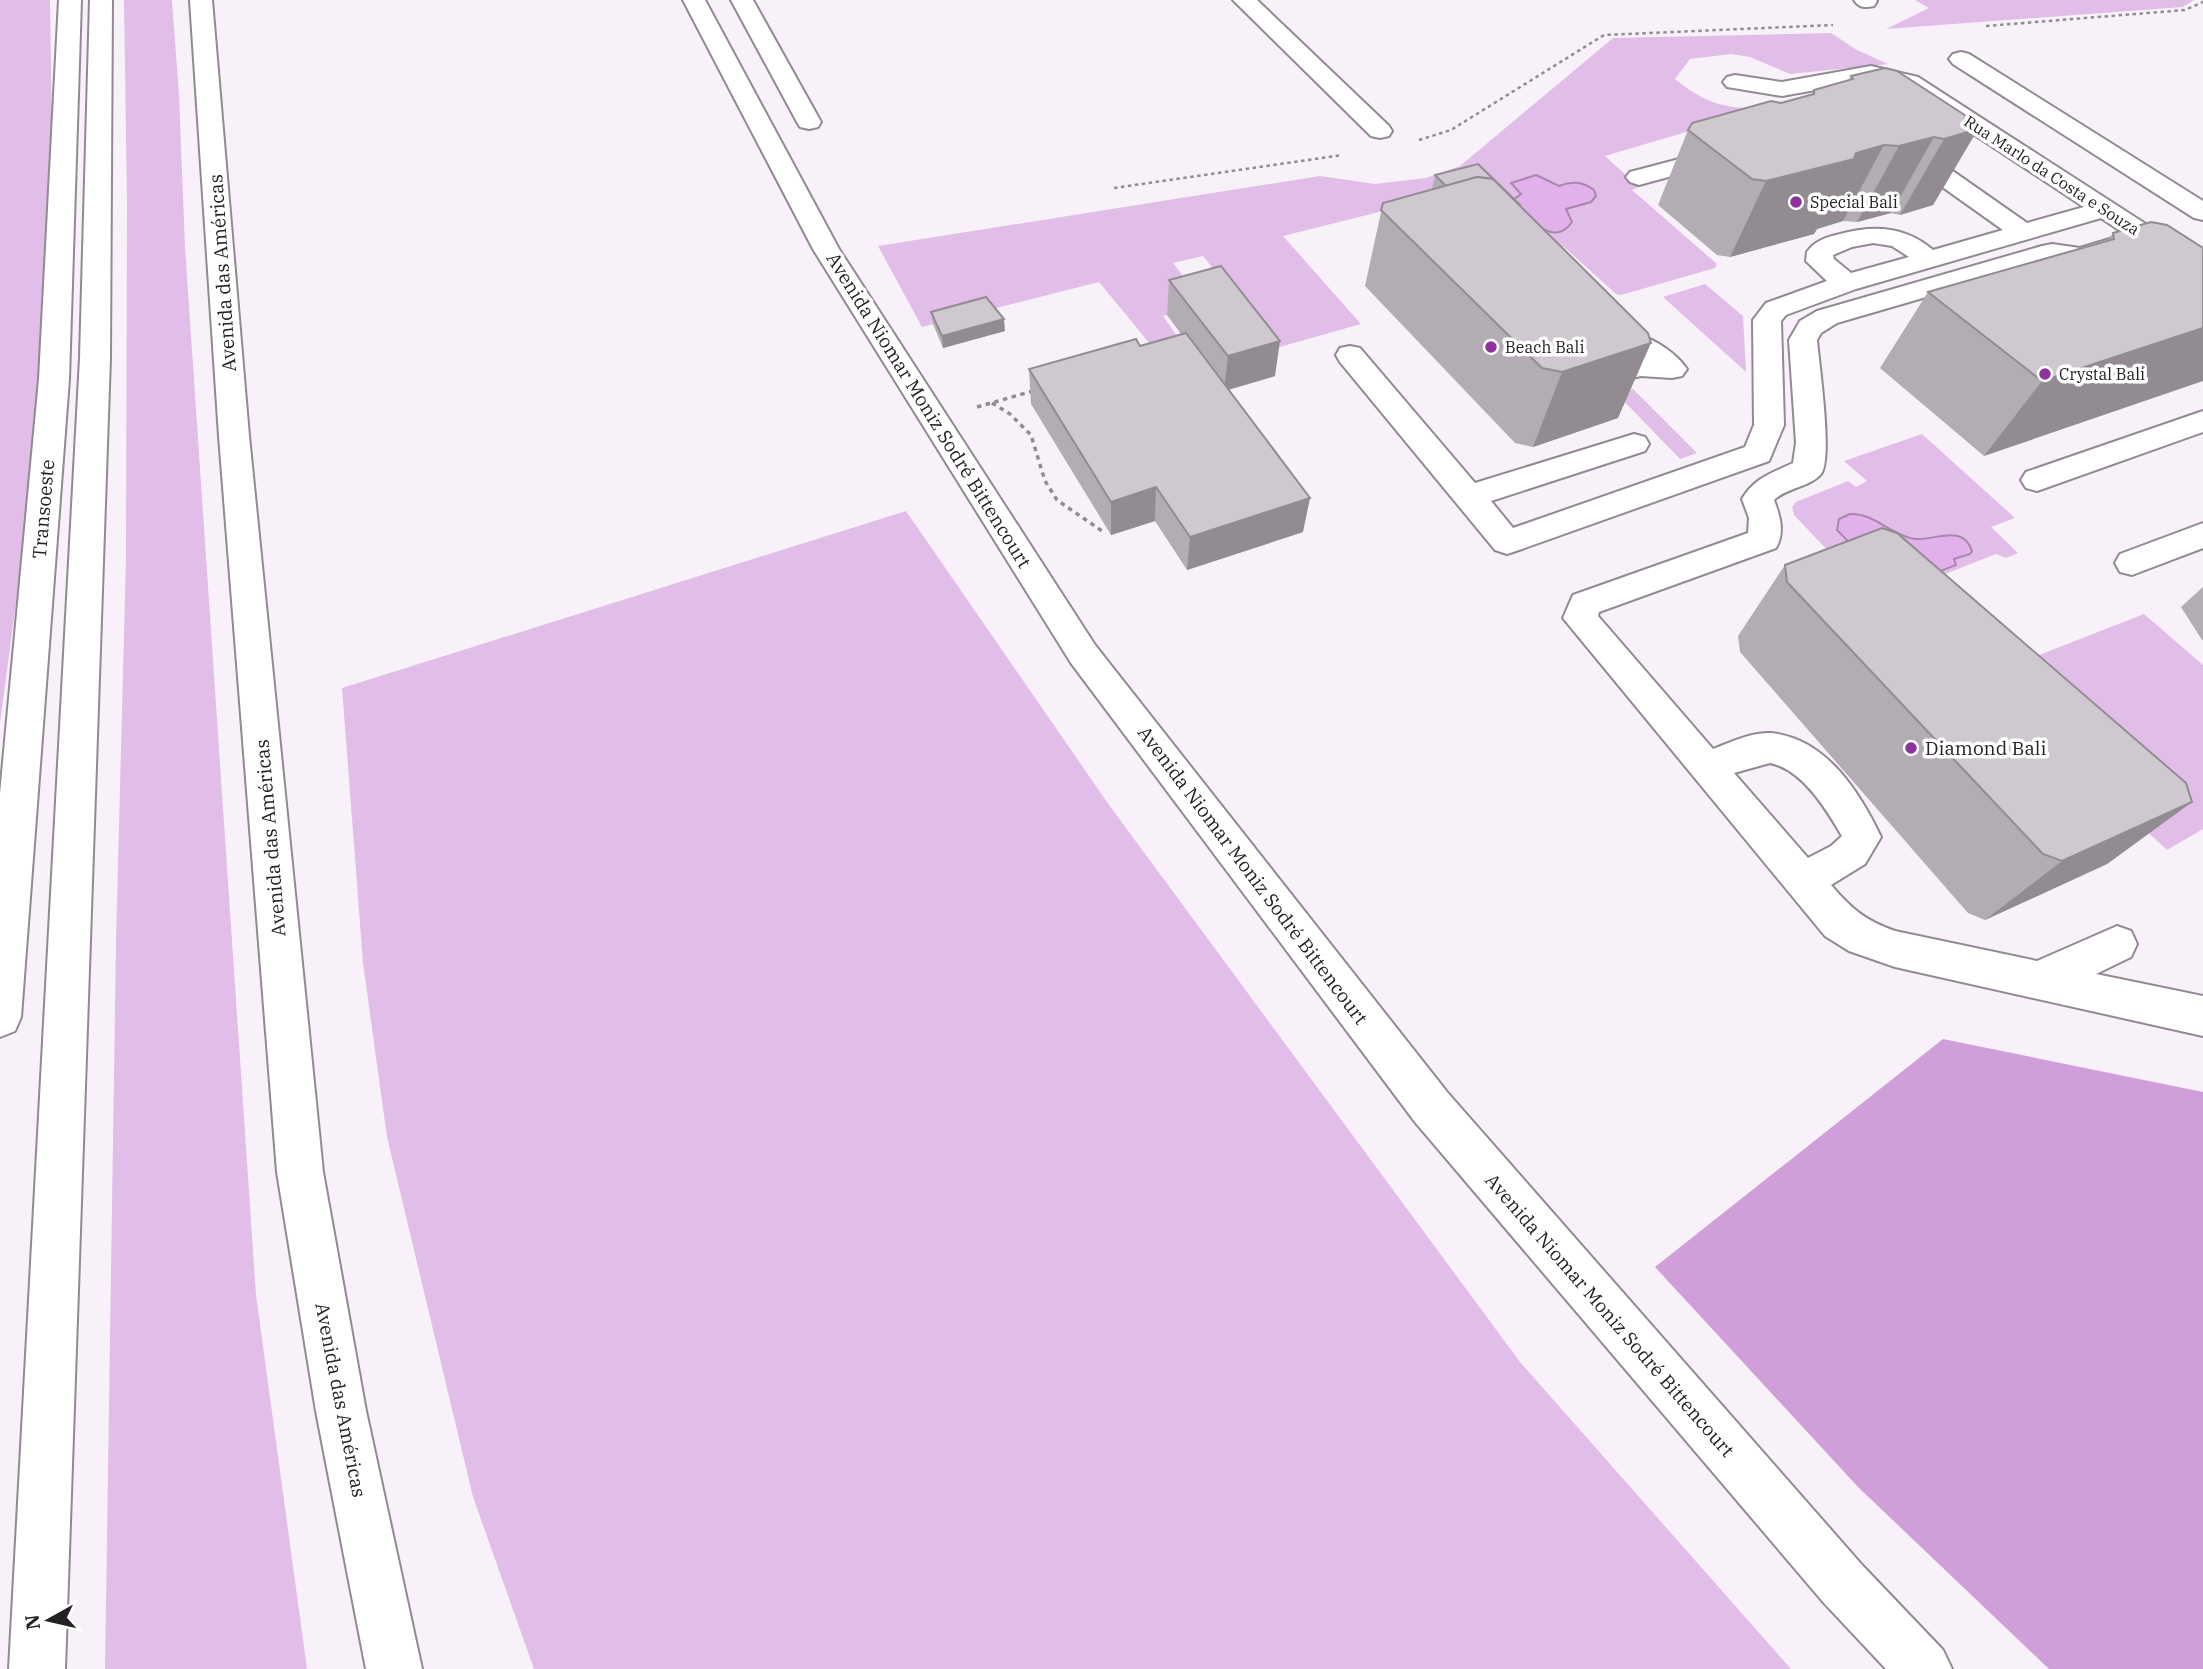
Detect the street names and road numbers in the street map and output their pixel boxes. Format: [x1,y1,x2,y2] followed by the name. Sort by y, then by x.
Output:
[1961,111,2144,239] street label: Rua Marlo da Costa e Souza
[203,173,241,373] street label: Avenida das Américas
[821,248,1037,573] street label: Avenida Niomar Moniz Sodré Bittencourt
[27,458,59,560] street label: Transoeste
[1133,721,1373,1029] street label: Avenida Niomar Moniz Sodré Bittencourt
[249,738,291,938] street label: Avenida das Américas
[1480,1168,1740,1462] street label: Avenida Niomar Moniz Sodré Bittencourt
[310,1301,372,1499] street label: Avenida das Américas

